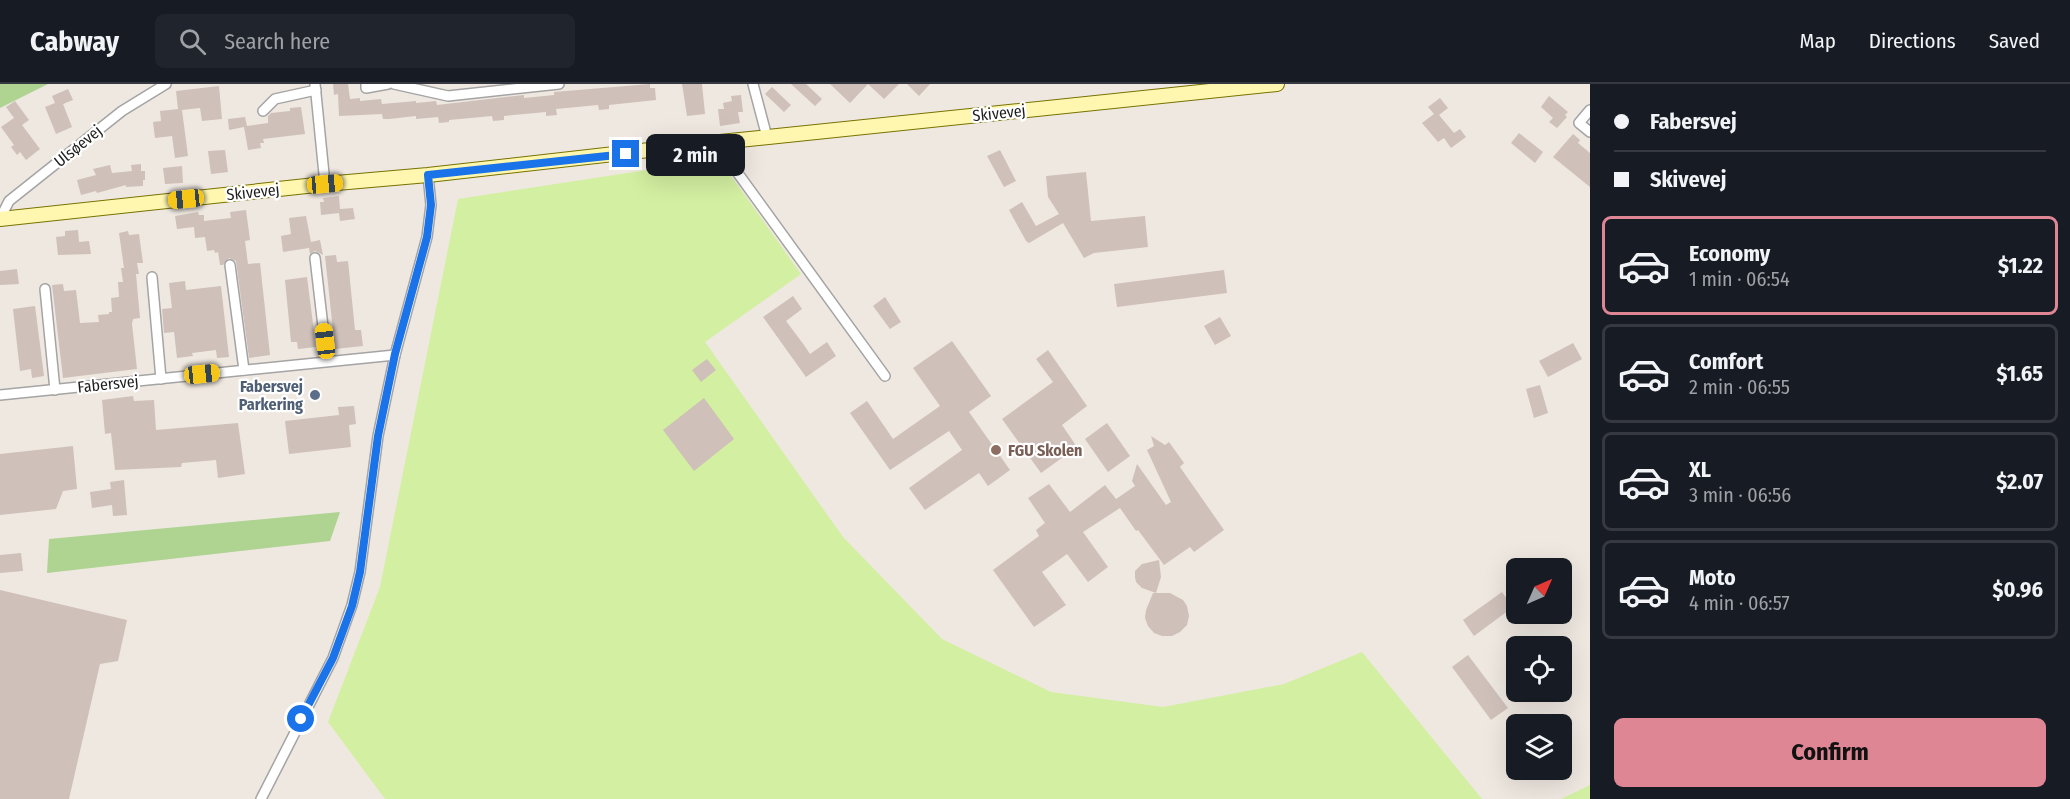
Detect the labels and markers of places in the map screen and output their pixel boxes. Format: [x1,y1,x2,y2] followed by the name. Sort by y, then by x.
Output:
[239,377,303,414] place label: Fabersvej Parkering
[308,388,322,402] marker: Fabersvej Parkering
[1008,441,1082,460] place label: FGU Skolen
[989,443,1003,457] marker: FGU Skolen

